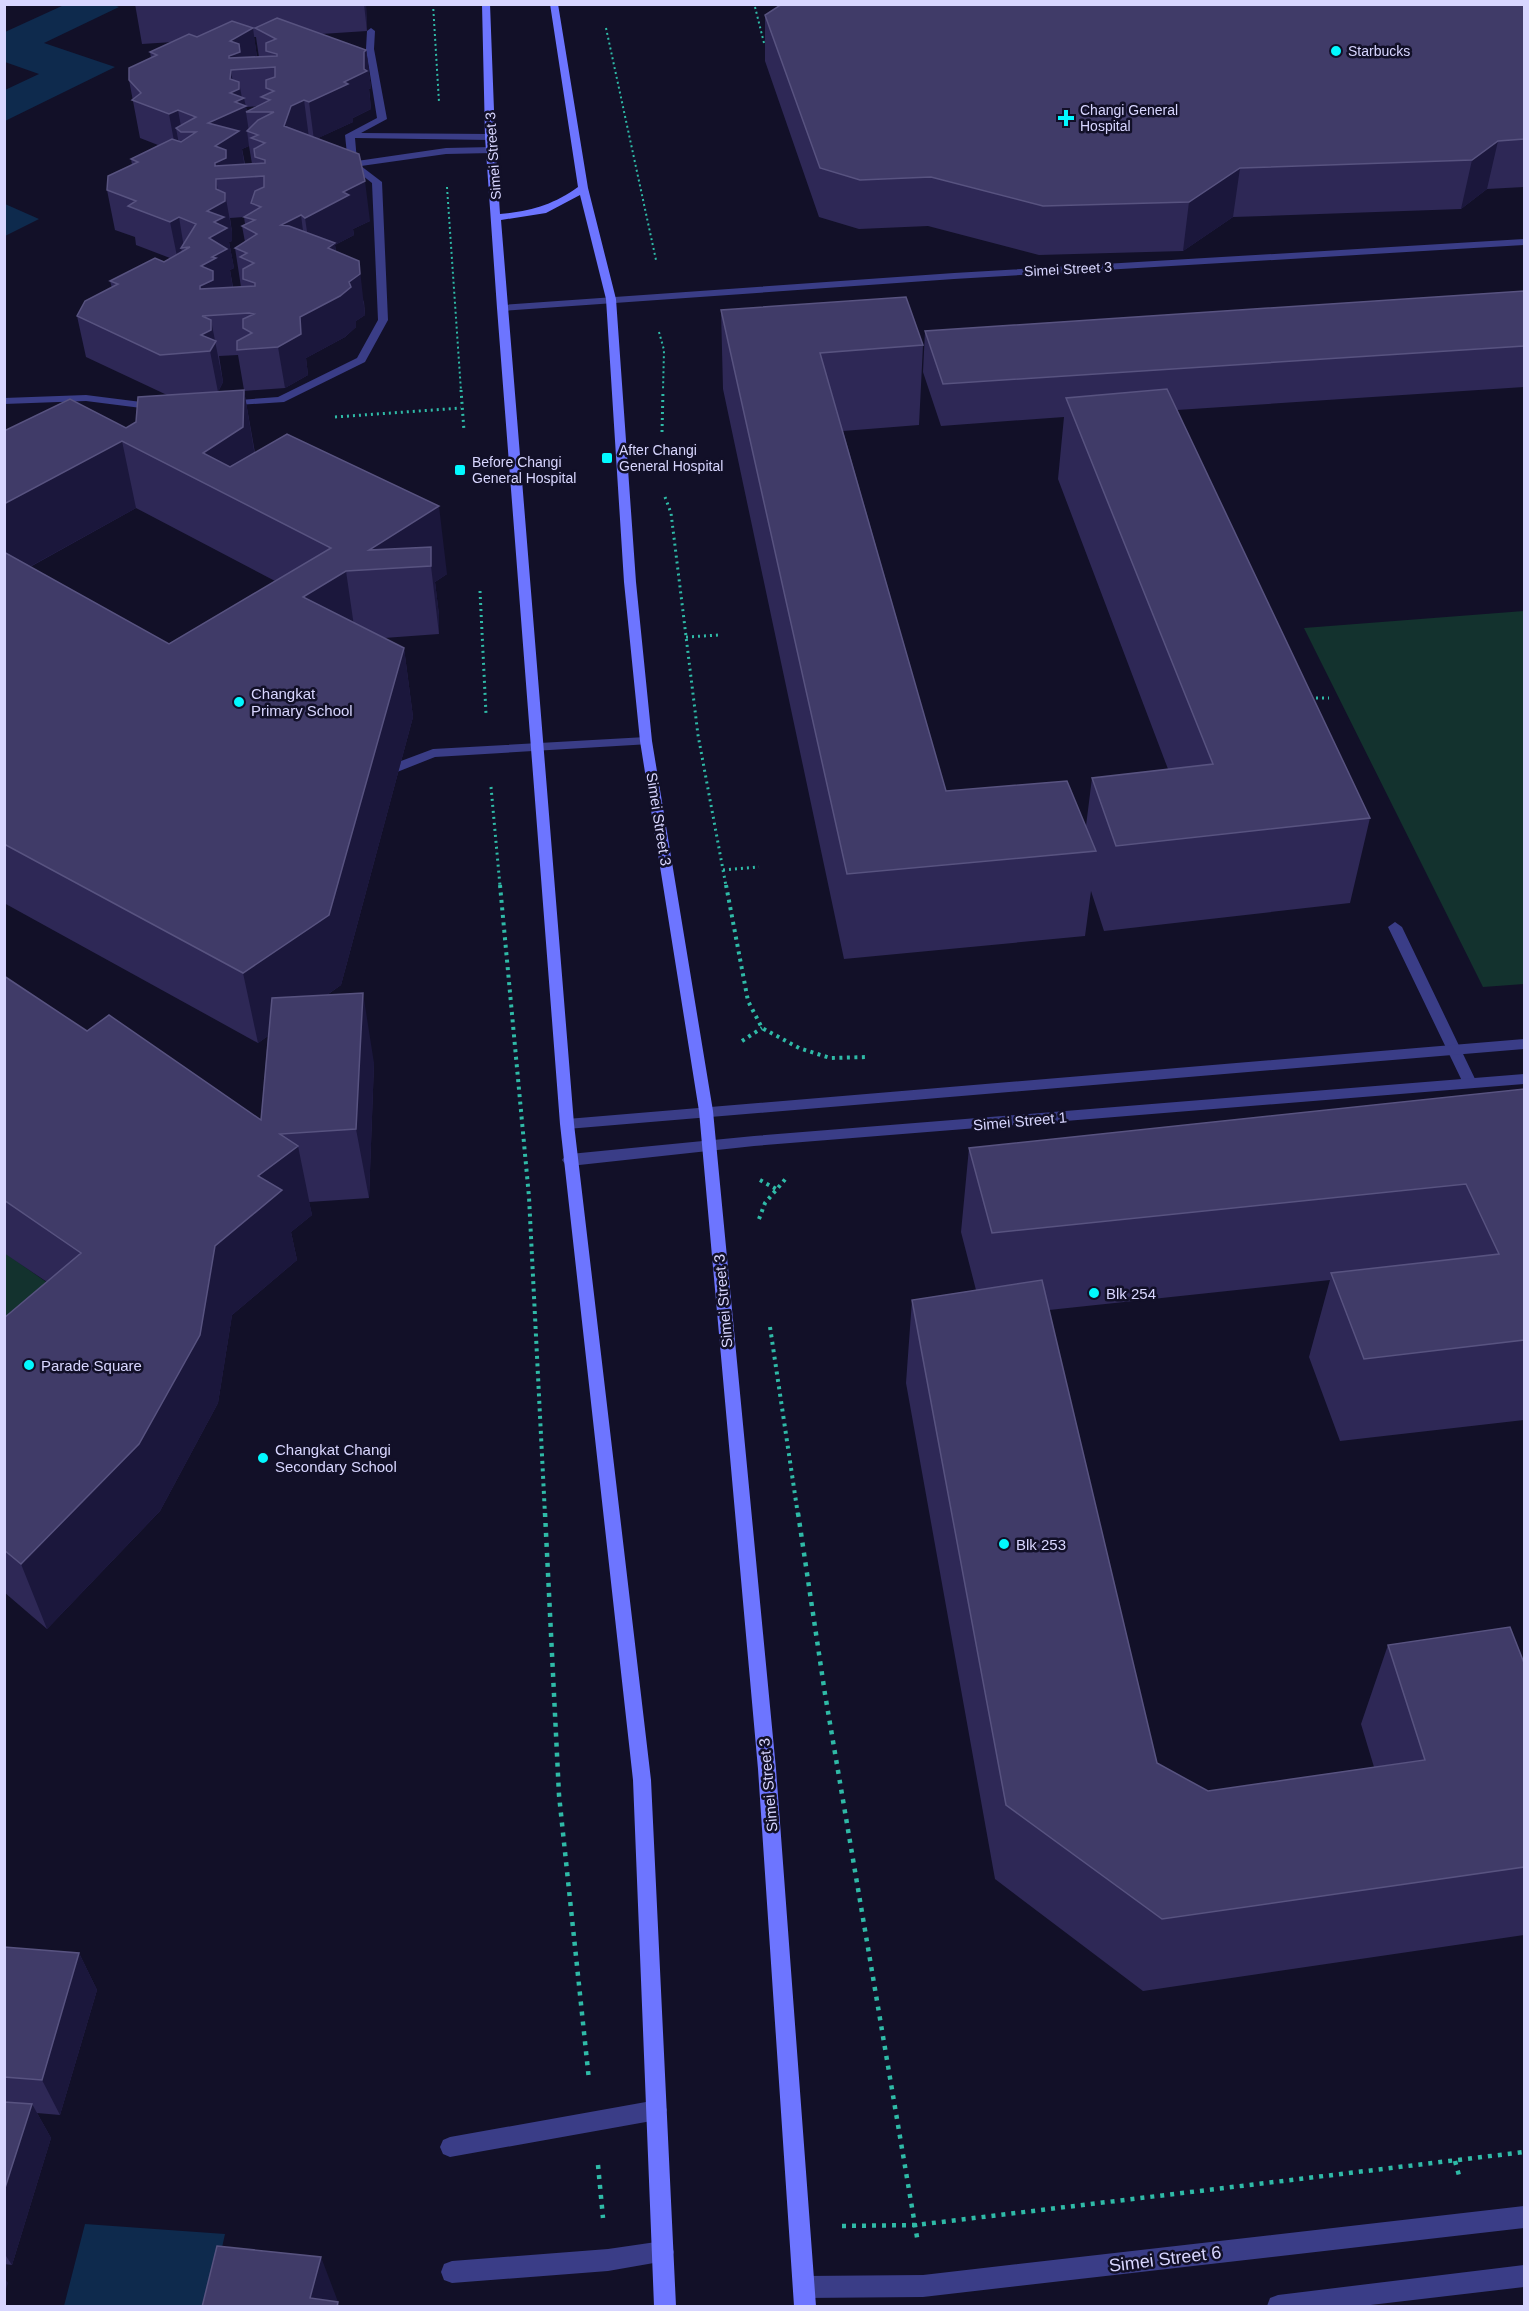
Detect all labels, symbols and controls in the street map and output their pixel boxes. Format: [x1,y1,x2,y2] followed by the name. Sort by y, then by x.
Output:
[1348,43,1410,59] place label: Starbucks
[1329,44,1343,58] marker: Starbucks
[1080,102,1178,134] place label: Changi General Hospital
[1057,109,1075,127] marker: Changi General Hospital
[482,111,504,200] street label: Simei Street 3
[1024,259,1113,279] street label: Simei Street 3
[619,442,723,474] place label: After Changi General Hospital
[600,451,614,465] marker: After Changi General Hospital
[472,454,576,486] place label: Before Changi General Hospital
[453,463,467,477] marker: Before Changi General Hospital
[251,685,353,719] place label: Changkat Primary School
[232,695,246,709] marker: Changkat Primary School
[643,771,675,867] street label: Simei Street 3
[972,1108,1068,1134] street label: Simei Street 1
[710,1253,736,1349] street label: Simei Street 3
[1106,1285,1156,1302] place label: Blk 254
[1087,1286,1101,1300] marker: Blk 254
[41,1357,142,1374] place label: Parade Square
[22,1358,36,1372] marker: Parade Square
[275,1441,397,1475] place label: Changkat Changi Secondary School
[256,1451,270,1465] marker: Changkat Changi Secondary School
[1016,1536,1066,1553] place label: Blk 253
[997,1537,1011,1551] marker: Blk 253
[755,1737,781,1833] street label: Simei Street 3
[1108,2242,1222,2276] street label: Simei Street 6

